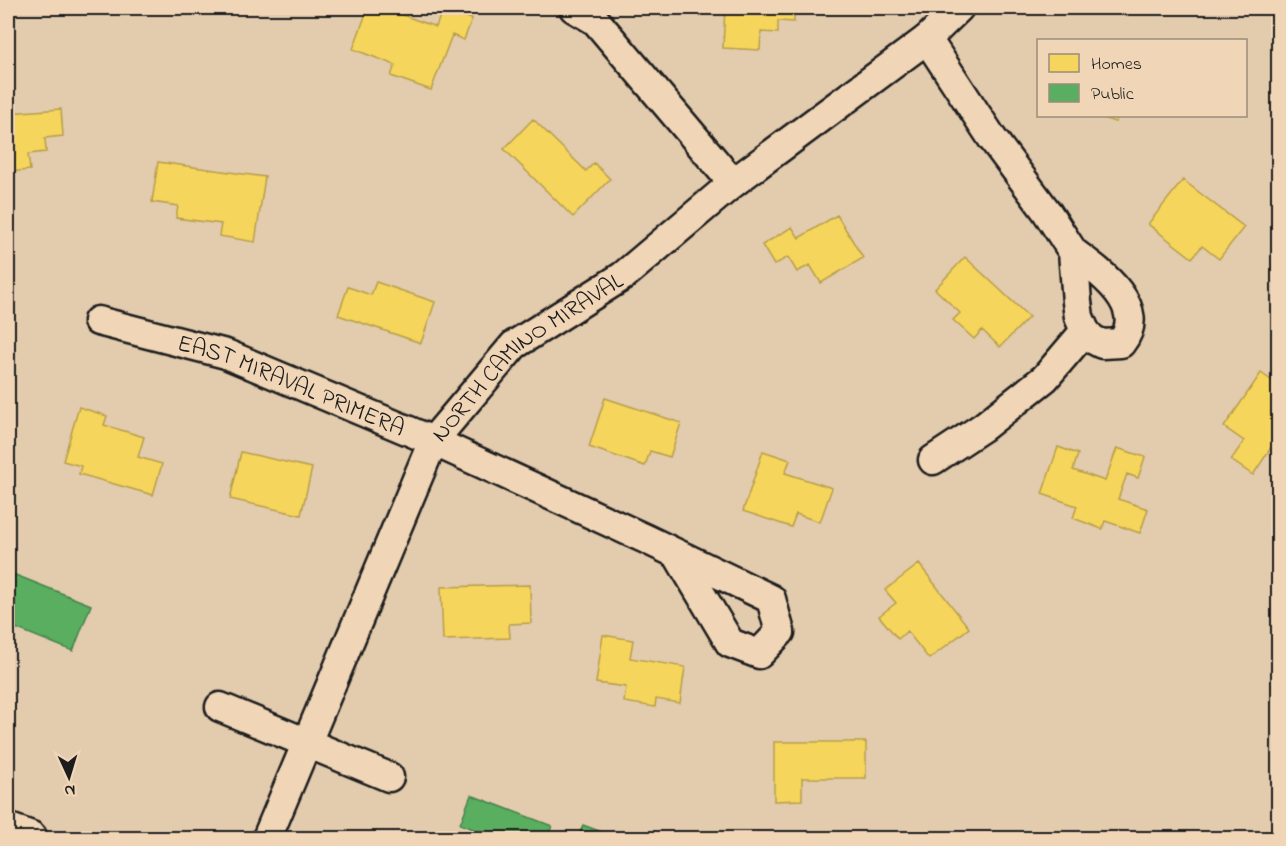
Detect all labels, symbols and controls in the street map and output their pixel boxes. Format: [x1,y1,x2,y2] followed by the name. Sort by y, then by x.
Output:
[1037,39,1247,117] legend
[1091,52,1142,78] text: Homes
[1091,82,1134,108] text: Public
[424,265,631,451] street label: NORTH CAMINO MIRAVAL
[173,327,410,447] street label: EAST MIRAVAL PRIMERA
[39,747,99,807] north arrow
[63,778,76,802] text: N

